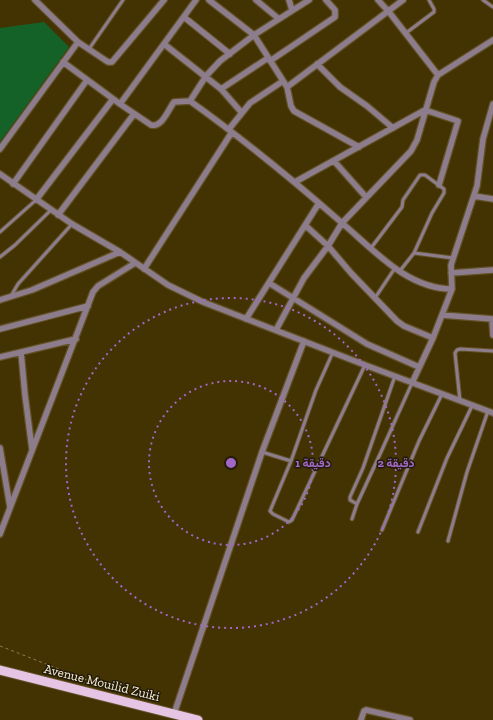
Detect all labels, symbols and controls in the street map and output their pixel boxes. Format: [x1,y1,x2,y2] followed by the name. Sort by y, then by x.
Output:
[224,456,238,470] centre of rings
[295,456,331,470] text: 1 دقيقة
[378,456,415,470] text: 2 دقيقة
[42,661,162,704] street label: Avenue Mouilid Zuiki

